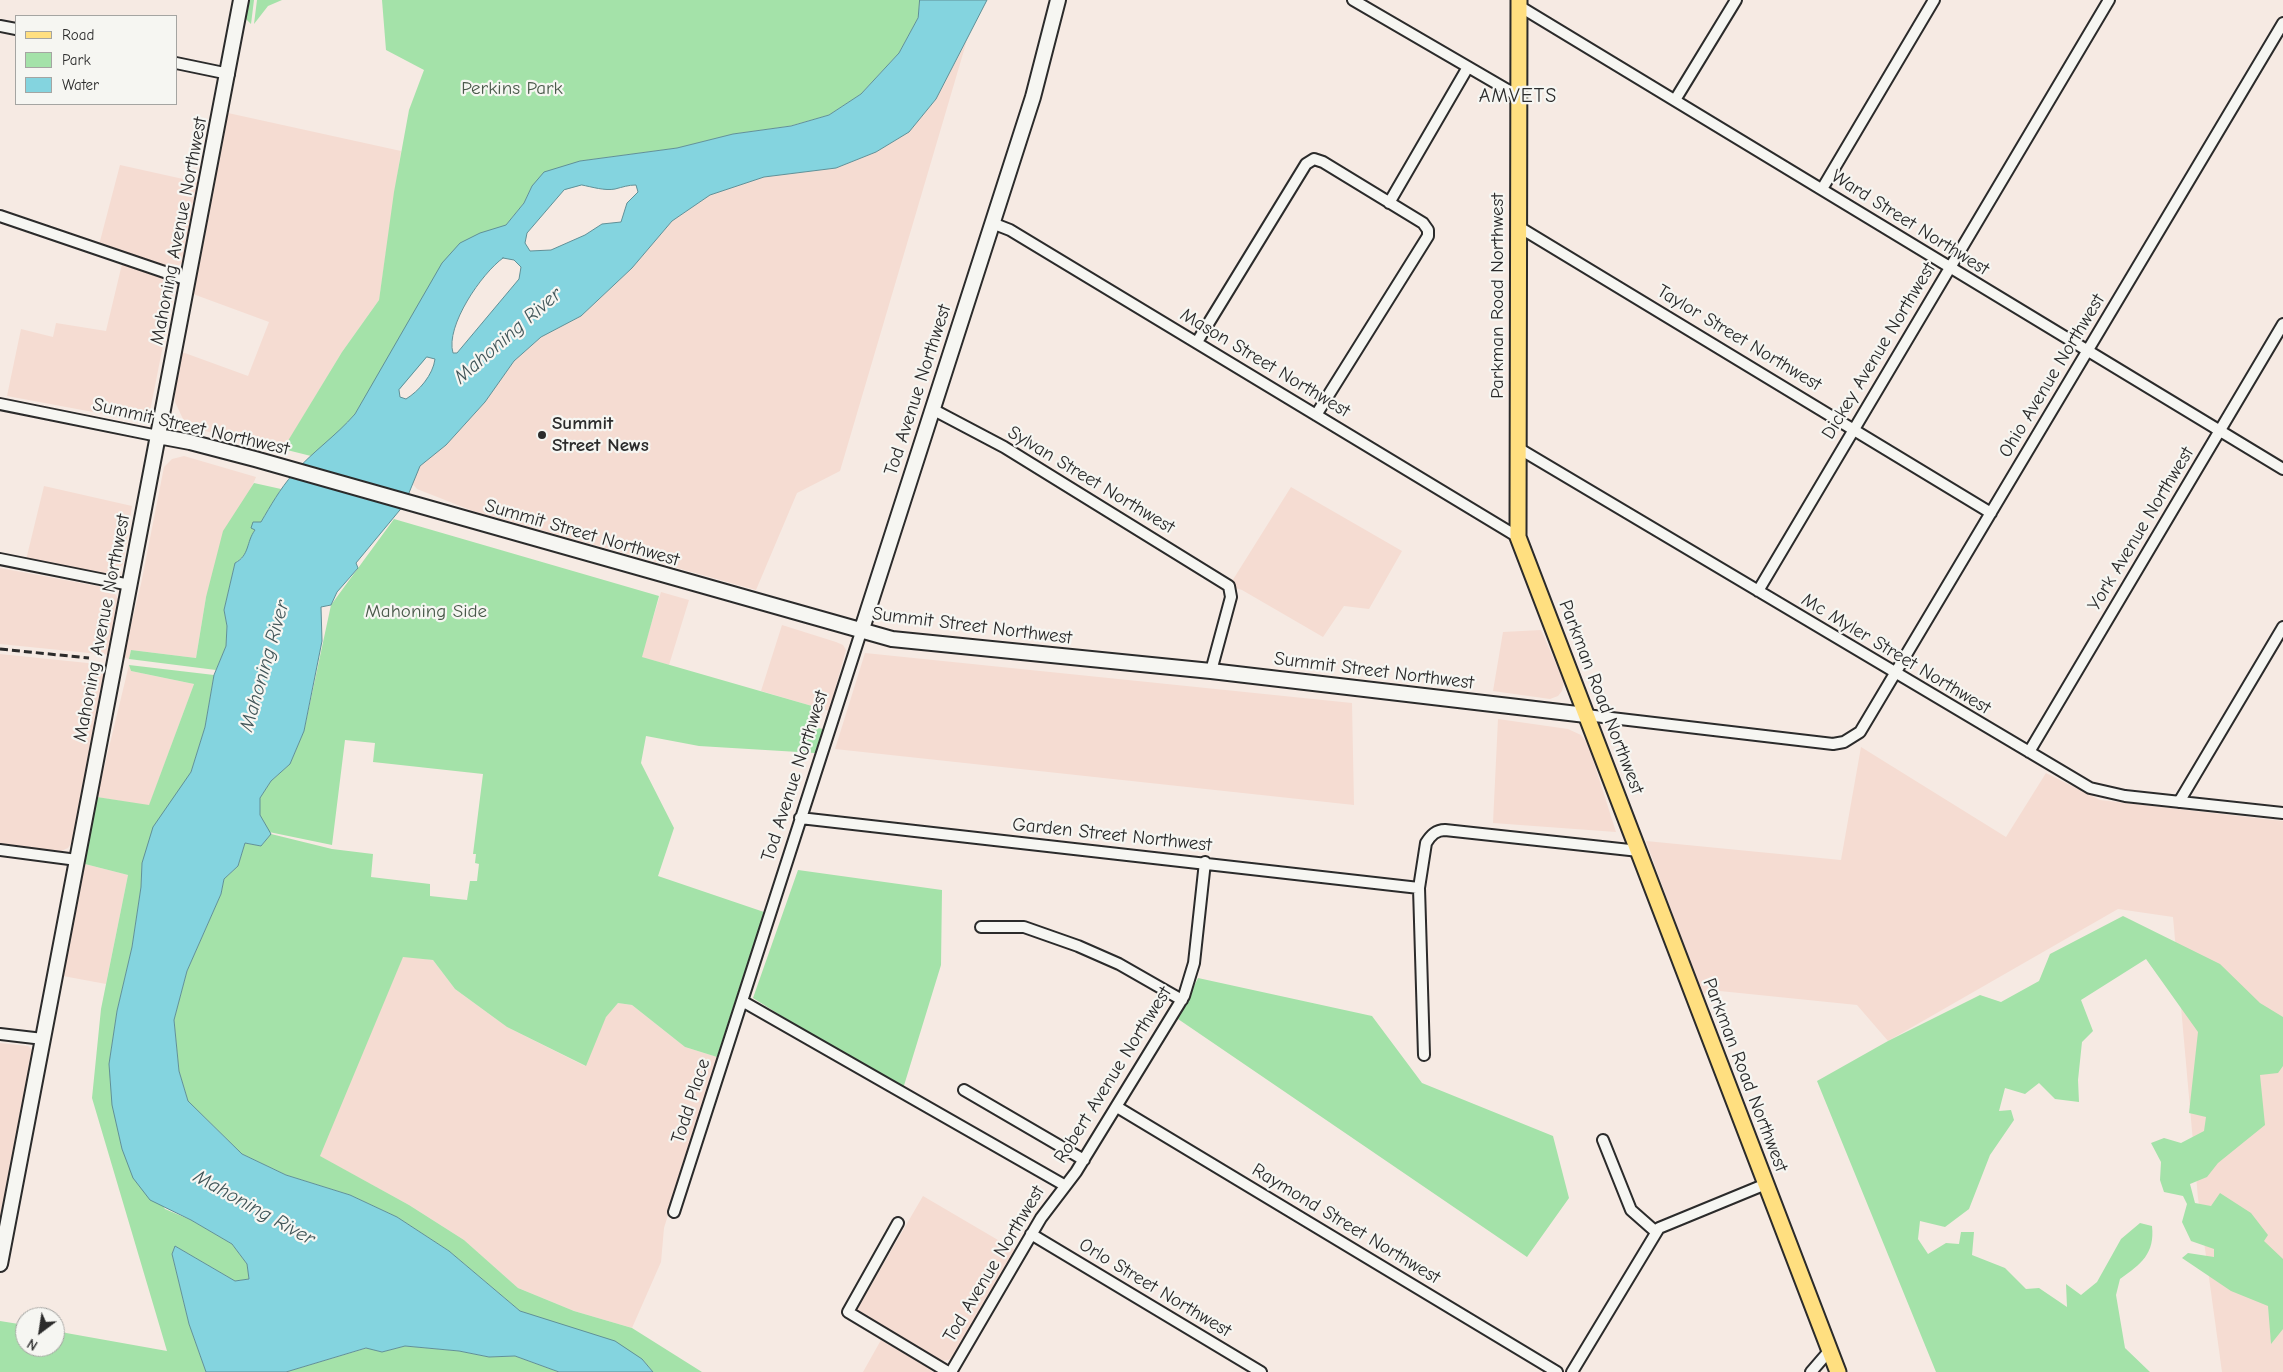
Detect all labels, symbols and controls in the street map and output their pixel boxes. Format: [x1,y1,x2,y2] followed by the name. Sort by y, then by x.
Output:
[15,15,178,105] legend
[62,26,94,44] text: Road
[62,51,91,69] text: Park
[62,76,99,94] text: Water
[461,78,563,100] park label: Perkins Park
[1478,84,1558,108] district label: AMVETS
[146,115,212,347] street label: Mahoning Avenue Northwest
[1827,165,1993,281] street label: Ward Street Northwest
[1487,193,1509,399] street label: Parkman Road Northwest
[1817,258,1941,444] street label: Dickey Avenue Northwest
[1653,280,1825,396] street label: Taylor Street Northwest
[449,283,567,389] water label: Mahoning River
[1994,290,2110,462] street label: Ohio Avenue Northwest
[880,302,956,478] street label: Tod Avenue Northwest
[1176,303,1354,423] street label: Mason Street Northwest
[90,393,292,461] street label: Summit Street Northwest
[552,413,649,457] place label: Summit Street News
[1003,421,1179,539] street label: Sylvan Street Northwest
[536,429,548,441] marker: Summit Street News
[2083,443,2199,615] street label: York Avenue Northwest
[482,494,682,572] street label: Summit Street Northwest
[69,512,135,744] street label: Mahoning Avenue Northwest
[1797,588,1995,720] street label: Mc Myler Street Northwest
[1553,597,1649,797] street label: Parkman Road Northwest
[235,598,295,734] water label: Mahoning River
[365,601,487,623] park label: Mahoning Side
[871,602,1073,650] street label: Summit Street Northwest
[1273,647,1475,695] street label: Summit Street Northwest
[757,688,833,864] street label: Tod Avenue Northwest
[1011,813,1213,857] street label: Garden Street Northwest
[1697,975,1793,1175] street label: Parkman Road Northwest
[1049,982,1177,1168] street label: Robert Avenue Northwest
[667,1056,715,1146] street label: Todd Place
[1248,1159,1444,1289] street label: Raymond Street Northwest
[189,1165,319,1251] water label: Mahoning River
[938,1182,1050,1346] street label: Tod Avenue Northwest
[1075,1233,1235,1343] street label: Orlo Street Northwest
[15,1307,65,1357] north arrow
[24,1335,41,1354] text: N

